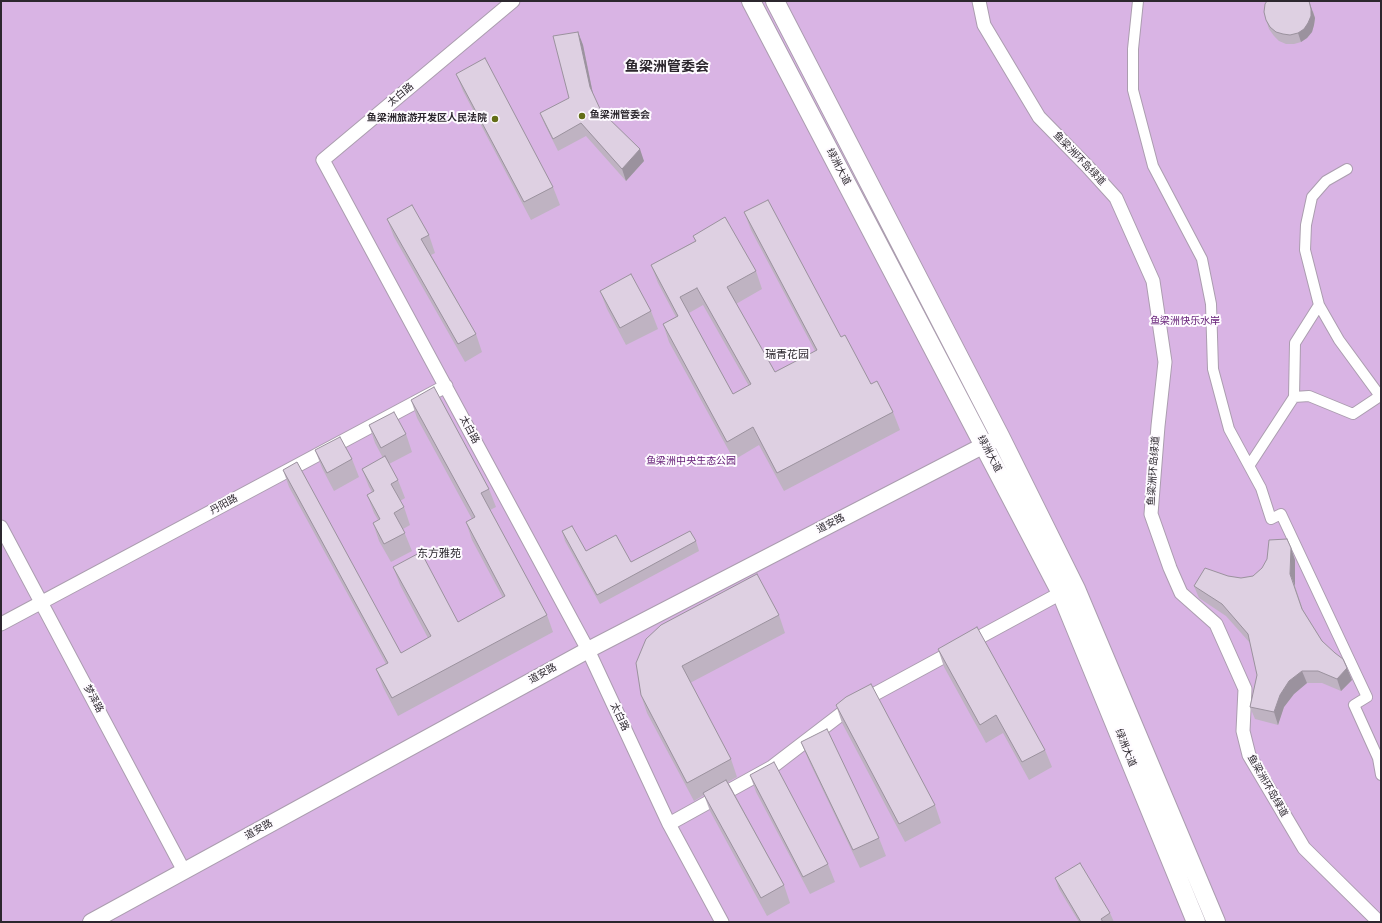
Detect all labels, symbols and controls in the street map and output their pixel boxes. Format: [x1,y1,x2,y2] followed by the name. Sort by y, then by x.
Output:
[625,60,709,76] district label: 鱼梁洲管委会
[386,81,416,109] street label: 太白路
[590,110,650,122] place label: 鱼梁洲管委会
[577,111,587,121] marker: 鱼梁洲管委会
[367,113,487,125] place label: 鱼梁洲旅游开发区人民法院
[490,114,500,124] marker: 鱼梁洲旅游开发区人民法院
[1050,130,1108,188] street label: 鱼梁洲环岛绿道
[823,147,853,187] street label: 绿洲大道
[1150,316,1220,328] park label: 鱼梁洲快乐水岸
[765,348,809,362] district label: 瑞青花园
[457,414,481,446] street label: 太白路
[974,434,1004,474] street label: 绿洲大道
[1146,436,1162,506] street label: 鱼梁洲环岛绿道
[646,456,736,468] park label: 鱼梁洲中央生态公园
[208,493,240,517] street label: 丹阳路
[815,512,847,536] street label: 道安路
[417,547,461,561] district label: 东方雅苑
[527,661,559,687] street label: 道安路
[81,683,105,715] street label: 梦泽路
[607,701,631,733] street label: 太白路
[1112,727,1138,769] street label: 绿洲大道
[1244,753,1290,819] street label: 鱼梁洲环岛绿道
[243,817,275,843] street label: 道安路

